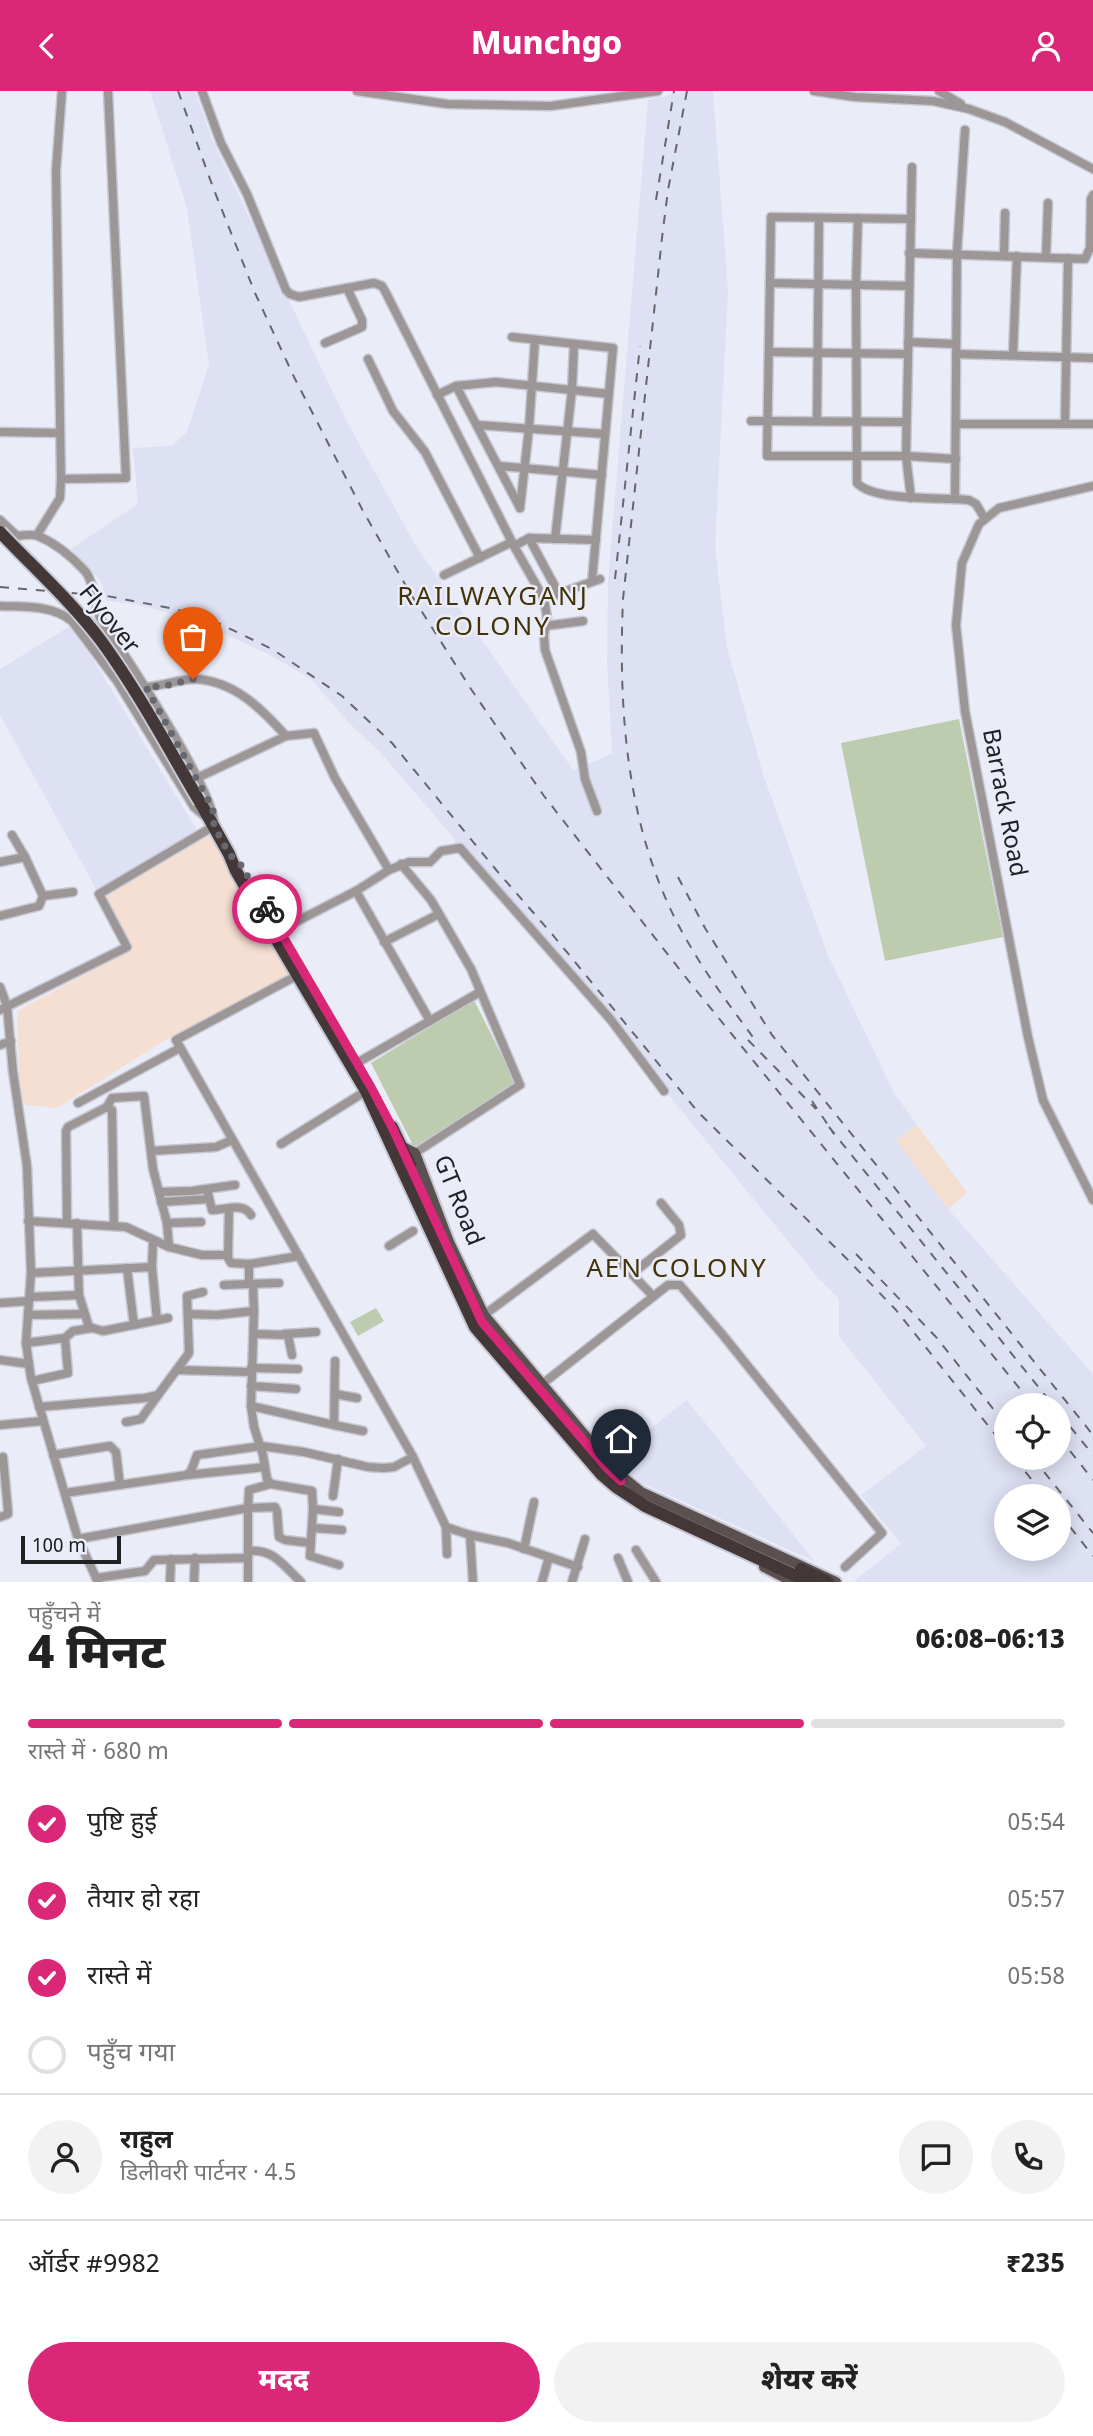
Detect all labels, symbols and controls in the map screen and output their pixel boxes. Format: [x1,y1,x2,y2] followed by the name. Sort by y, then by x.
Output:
[471,25,622,67] text: Munchgo
[28,27,66,65] icon: back
[1027,27,1065,65] icon: person
[70,579,146,661] street label: Flyover
[397,582,589,646] district label: RAILWAYGANJ COLONY
[163,607,223,679] pin
[174,618,212,656] icon: bag
[973,726,1033,880] street label: Barrack Road
[232,874,302,944] courier
[248,890,286,928] icon: bike
[424,1151,490,1251] street label: GT Road
[586,1254,768,1288] district label: AEN COLONY
[994,1393,1071,1561] map controls
[994,1393,1071,1470] button: locate
[591,1409,651,1481] pin
[602,1420,640,1458] icon: home
[994,1484,1071,1561] button: layers
[21,1533,121,1565] scale bar
[32,1535,86,1560] text: 100 m
[28,1601,100,1631] text: पहुँचने में
[915,1625,1065,1659] text: 06:08–06:13
[28,1627,165,1687] text: 4 मिनट
[28,1738,169,1768] text: रास्ते में · 680 m
[28,1805,66,1843] icon: check
[87,1807,157,1841] text: पुष्टि हुई
[1008,1809,1065,1839] text: 05:54
[28,1882,66,1920] icon: check
[87,1884,200,1918] text: तैयार हो रहा
[1008,1886,1065,1916] text: 05:57
[28,1959,66,1997] icon: check
[87,1961,152,1995] text: रास्ते में
[1008,1963,1065,1993] text: 05:58
[87,2038,175,2072] text: पहुँच गया
[28,2120,102,2194] button: person
[899,2120,973,2194] button: chat
[991,2120,1065,2194] button: phone
[120,2125,173,2159] text: राहुल
[120,2159,296,2189] text: डिलीवरी पार्टनर · 4.5
[28,2249,160,2283] text: ऑर्डर #9982
[1006,2249,1065,2283] text: ₹235
[28,2342,540,2422] button: मदद
[554,2342,1065,2422] button: शेयर करें

